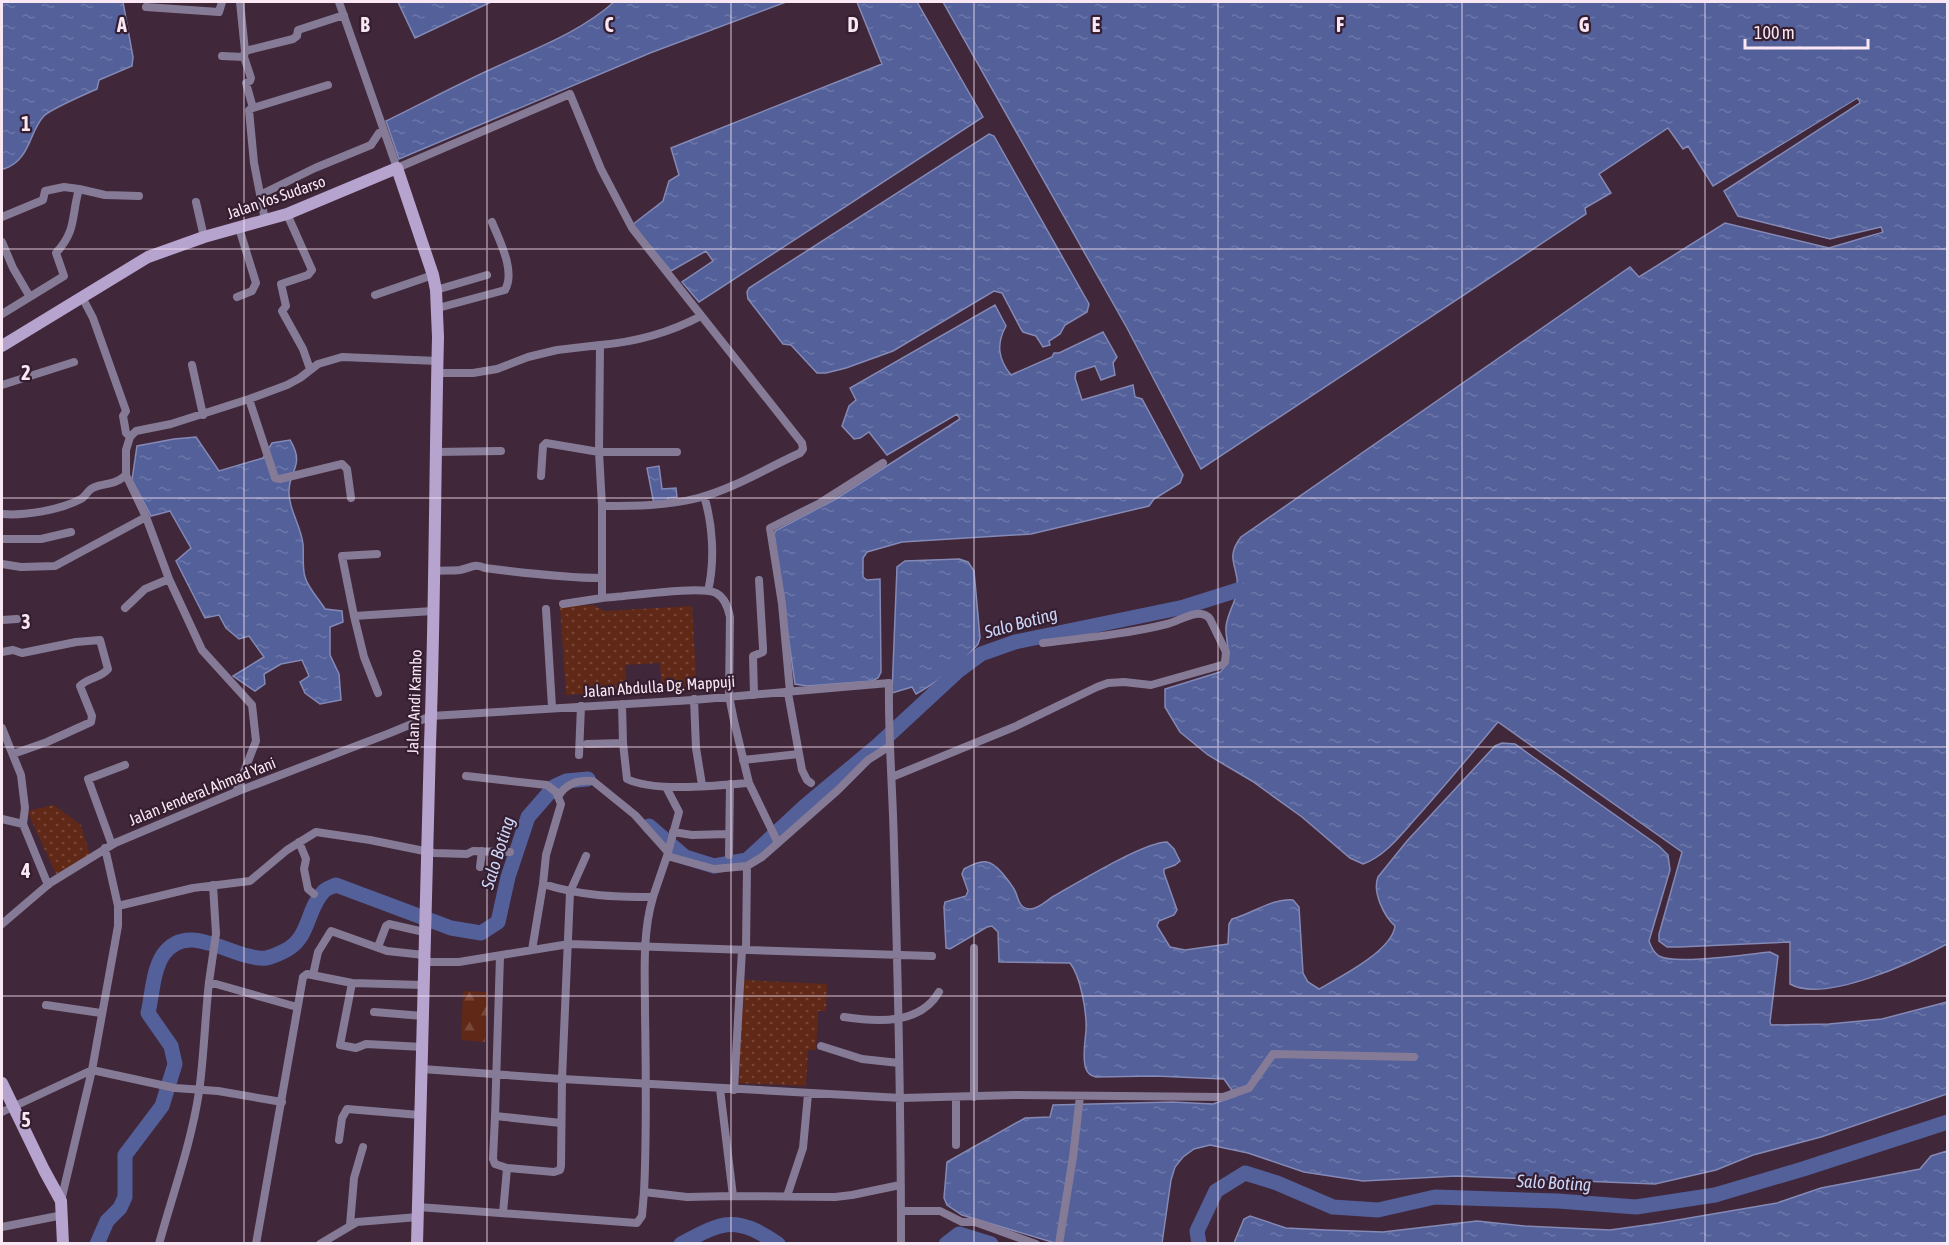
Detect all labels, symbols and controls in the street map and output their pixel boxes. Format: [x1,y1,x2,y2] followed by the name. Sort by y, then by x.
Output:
[1745,12,1868,50] scale bar
[116,13,127,36] text: A
[360,13,370,36] text: B
[605,13,614,36] text: C
[847,13,859,36] text: D
[1092,13,1101,36] text: E
[1336,13,1344,36] text: F
[1579,13,1590,36] text: G
[1754,22,1795,43] text: 100 m
[21,112,31,135] text: 1
[224,172,328,222] street label: Jalan Yos Sudarso
[21,361,31,384] text: 2
[981,603,1060,643] water label: Salo Boting
[21,610,31,633] text: 3
[403,649,425,755] street label: Jalan Andi Kambo
[582,672,736,701] street label: Jalan Abdulla Dg. Mappuji
[126,753,278,829] street label: Jalan Jenderal Ahmad Yani
[476,814,519,893] water label: Salo Boting
[20,859,31,882] text: 4
[21,1108,31,1131] text: 5
[1515,1170,1592,1195] water label: Salo Boting

